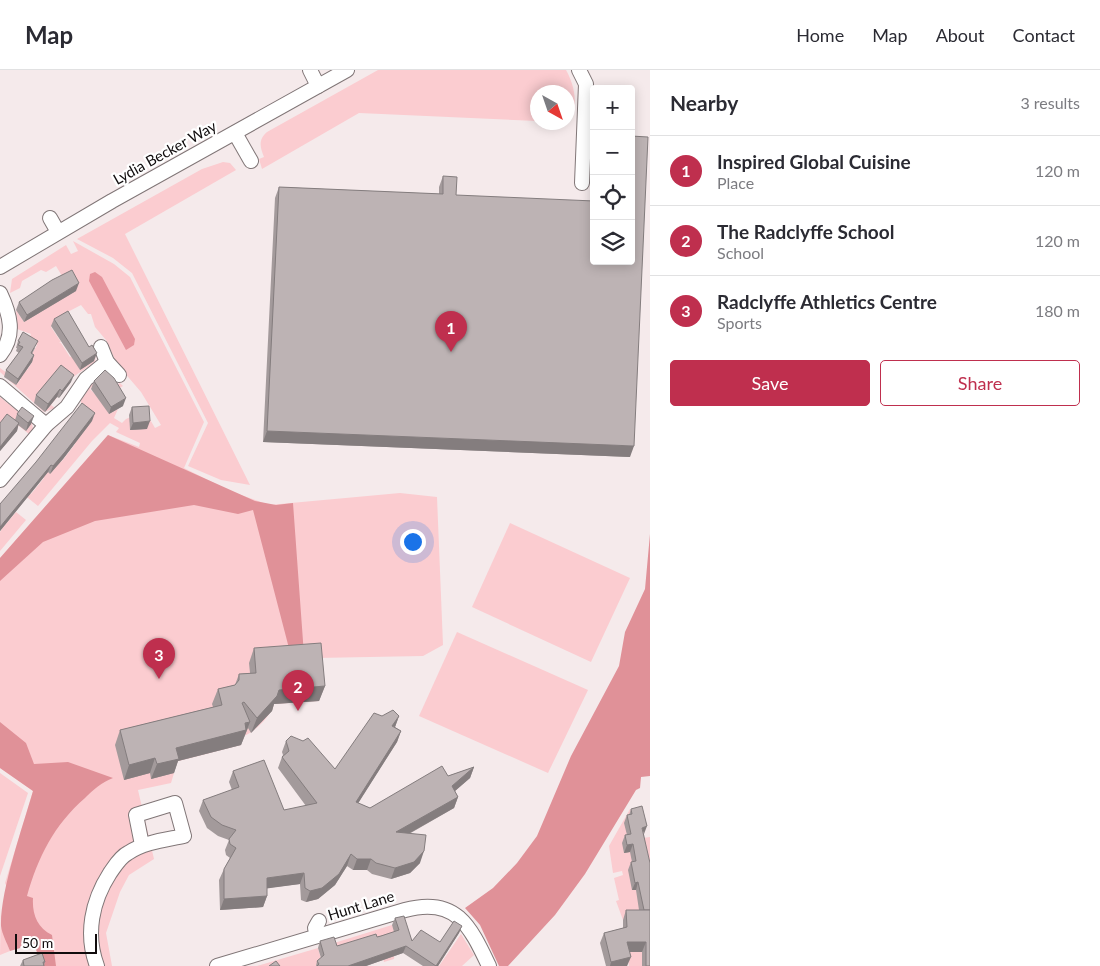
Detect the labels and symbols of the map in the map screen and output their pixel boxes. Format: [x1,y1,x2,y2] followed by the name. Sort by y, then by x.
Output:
[530,85,575,130] north arrow
[110,116,220,188] street label: Lydia Becker Way
[435,311,467,352] pin: 1
[400,529,426,555] your location
[143,638,175,679] pin: 3
[282,670,314,711] pin: 2
[325,886,396,924] street label: Hunt Lane
[15,931,98,954] scale bar

